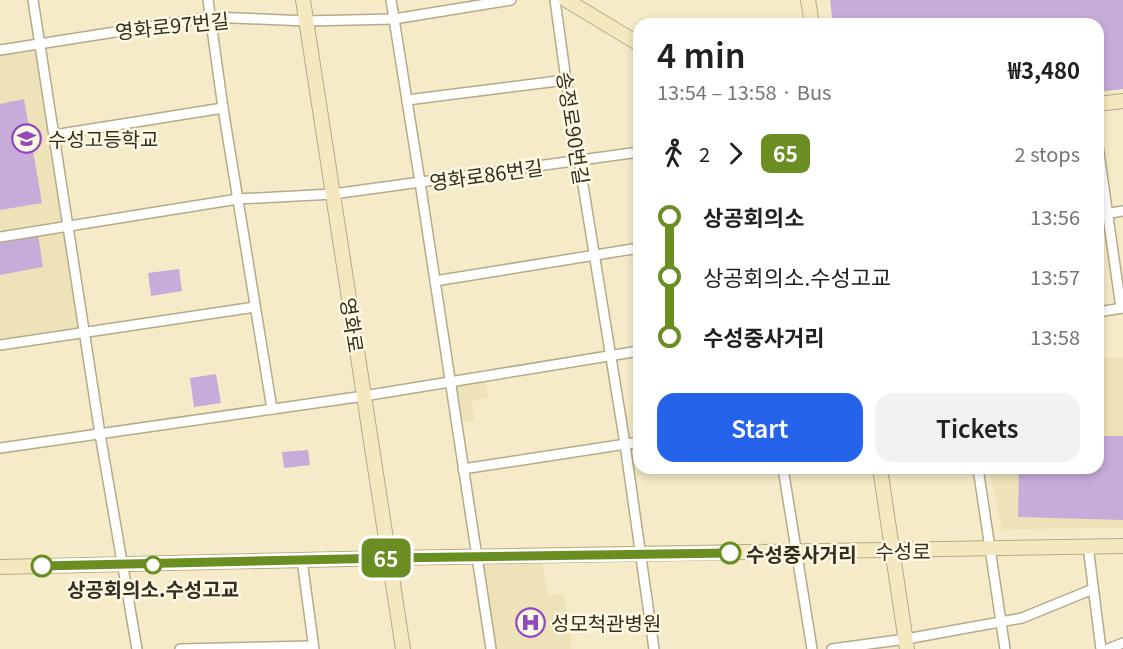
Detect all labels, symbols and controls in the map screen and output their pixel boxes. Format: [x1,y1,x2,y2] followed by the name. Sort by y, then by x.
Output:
[114,5,230,45] street label: 영화로97번길
[657,30,746,78] text: 4 min
[1008,53,1080,85] text: ₩3,480
[551,69,597,187] street label: 송정로90번길
[657,77,831,106] text: 13:54 – 13:58 · Bus
[11,122,43,154] school or university icon: 수성고등학교
[48,124,158,153] place label: 수성고등학교
[657,137,690,170] icon: walk
[719,137,752,170] icon: forward
[773,138,798,168] text: 65
[699,139,710,168] text: 2
[1015,139,1080,168] text: 2 stops
[427,152,545,196] street label: 영화로86번길
[703,200,804,232] text: 상공회의소
[1030,202,1080,231] text: 13:56
[703,260,891,292] text: 상공회의소.수성고교
[1030,262,1080,291] text: 13:57
[334,295,372,355] street label: 영화로
[703,320,824,352] text: 수성중사거리
[1030,322,1080,351] text: 13:58
[657,393,863,462] button: Start
[875,393,1080,462] button: Tickets
[875,536,931,565] street label: 수성로
[359,538,413,578] line badge: 65
[746,539,856,568] place label: 수성중사거리
[719,542,741,564] marker: 수성중사거리
[374,543,398,573] text: 65
[31,555,53,577] unlabelled marker
[144,556,162,574] marker: 상공회의소.수성고교
[67,574,239,603] place label: 상공회의소.수성고교
[514,606,546,638] hospital icon: 성모척관병원
[551,608,661,637] place label: 성모척관병원

